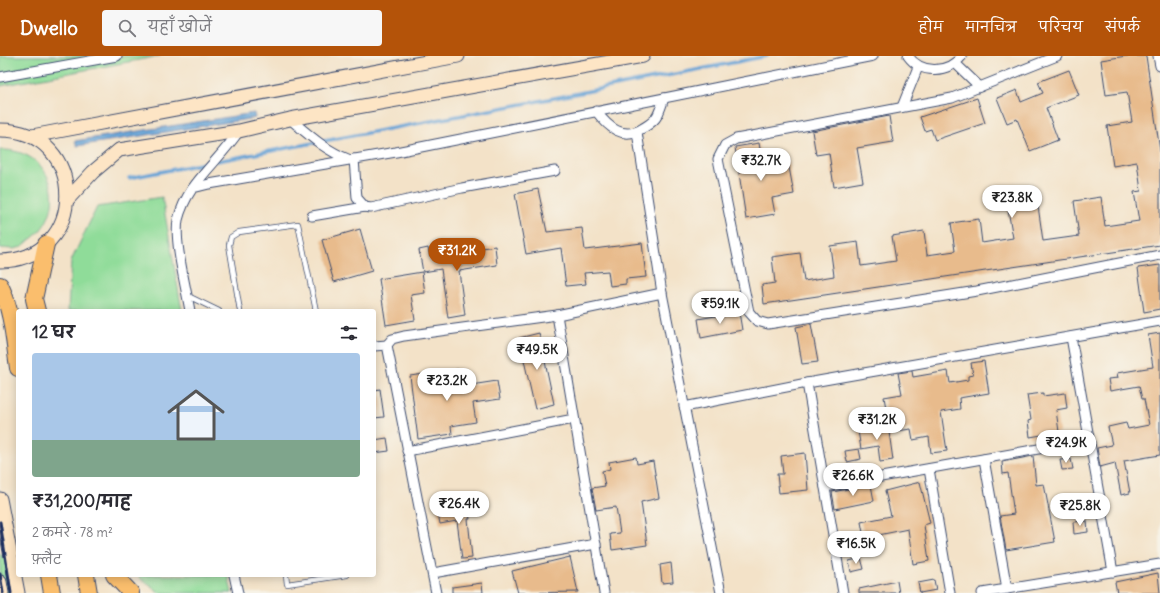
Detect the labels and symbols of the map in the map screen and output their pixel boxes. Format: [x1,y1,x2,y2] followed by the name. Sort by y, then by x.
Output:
[728,148,794,182] pin: ₹32.7K
[979,185,1045,219] pin: ₹23.8K
[424,238,490,272] pin: ₹31.2K
[687,291,753,325] pin: ₹59.1K
[504,337,570,371] pin: ₹49.5K
[414,368,480,402] pin: ₹23.2K
[844,407,910,441] pin: ₹31.2K
[1033,430,1099,464] pin: ₹24.9K
[820,463,886,497] pin: ₹26.6K
[426,491,492,525] pin: ₹26.4K
[1047,493,1113,527] pin: ₹25.8K
[823,531,889,565] pin: ₹16.5K

